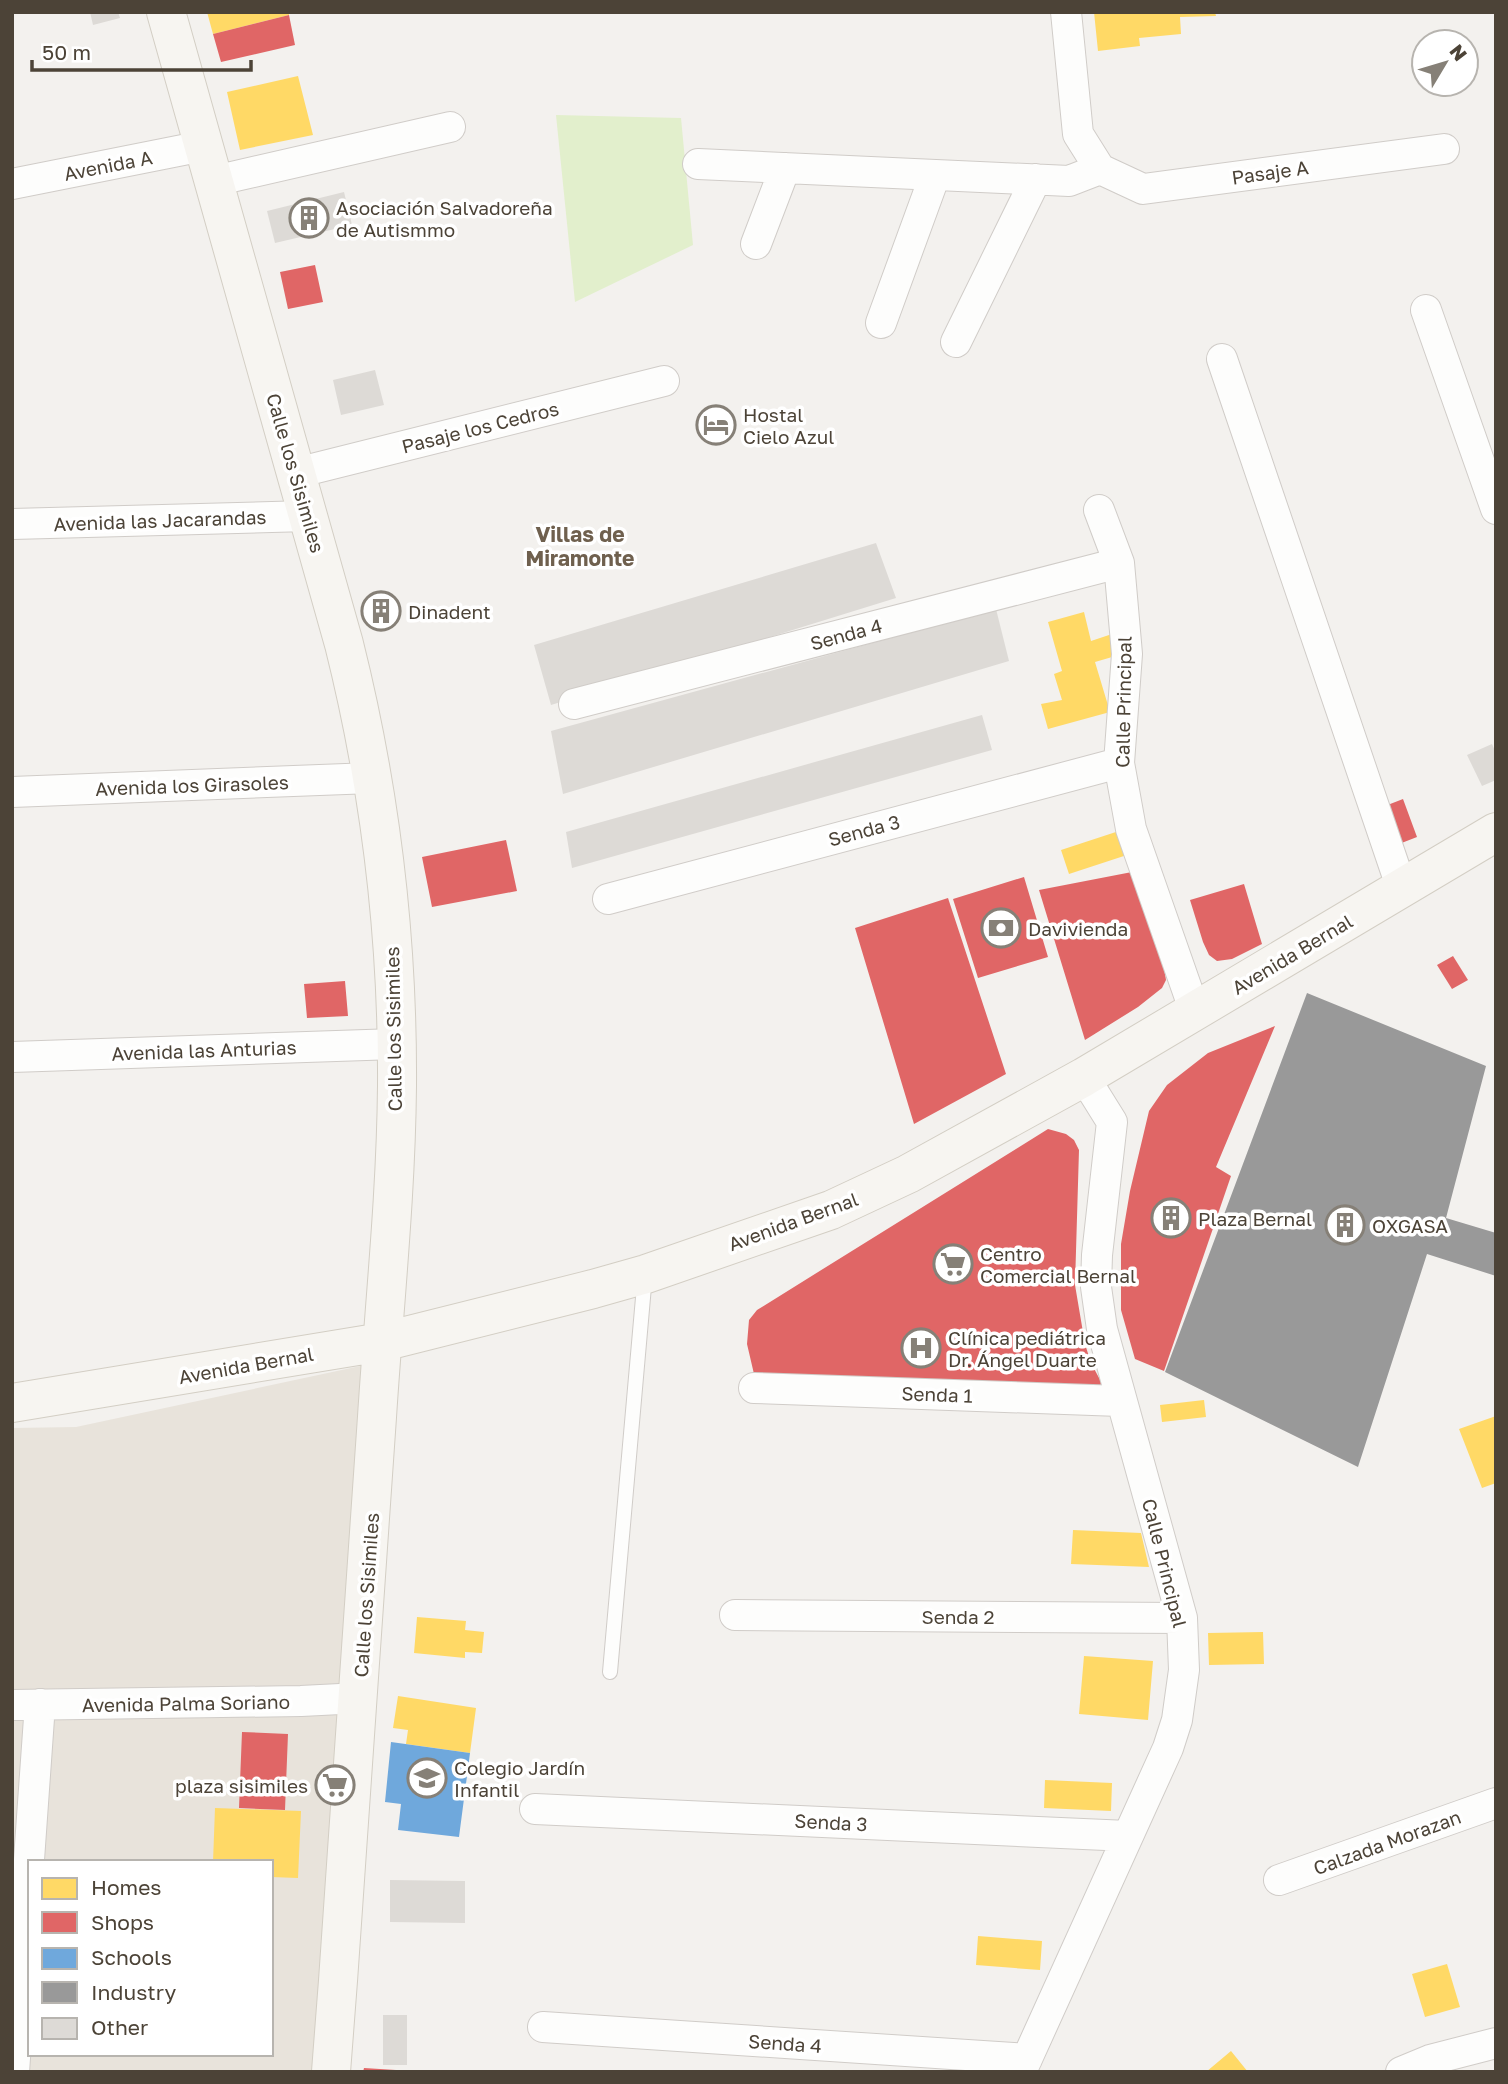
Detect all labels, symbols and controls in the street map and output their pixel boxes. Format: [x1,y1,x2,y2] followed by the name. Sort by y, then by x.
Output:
[32,28,250,72] scale bar
[1410,28,1480,98] north arrow
[42,39,91,65] text: 50 m
[1445,39,1472,65] text: N
[62,145,154,185] street label: Avenida A
[1230,155,1310,189] street label: Pasaje A
[336,196,553,241] place label: Asociación Salvadoreña de Autismmo
[288,197,330,239] building icon: Asociación Salvadoreña de Autismmo
[262,391,330,555] street label: Calle los Sisimiles
[399,396,561,458] street label: Pasaje los Cedros
[743,403,834,448] place label: Hostal Cielo Azul
[695,404,737,446] hotel icon: Hostal Cielo Azul
[53,505,267,535] street label: Avenida las Jacarandas
[526,521,634,571] district label: Villas de Miramonte
[360,590,402,632] building icon: Dinadent
[408,600,491,623] place label: Dinadent
[807,613,885,655] street label: Senda 4
[1110,636,1136,768] street label: Calle Principal
[95,770,289,800] street label: Avenida los Girasoles
[826,809,902,851] street label: Senda 3
[980,907,1022,949] bank icon: Davivienda
[1228,909,1356,999] street label: Avenida Bernal
[1028,917,1128,940] place label: Davivienda
[380,946,406,1112] street label: Calle los Sisimiles
[111,1035,297,1065] street label: Avenida las Anturias
[725,1187,861,1255] street label: Avenida Bernal
[1150,1197,1192,1239] building icon: Plaza Bernal
[1324,1204,1366,1246] building icon: OXGASA
[1198,1207,1312,1230] place label: Plaza Bernal
[1372,1214,1448,1237] place label: OXGASA
[980,1242,1136,1287] place label: Centro Comercial Bernal
[932,1243,974,1285] supermarket icon: Centro Comercial Bernal
[948,1326,1106,1371] place label: Clínica pediátrica Dr. Ángel Duarte
[900,1327,942,1369] hospital icon: Clínica pediátrica Dr. Ángel Duarte
[177,1342,315,1388] street label: Avenida Bernal
[901,1381,973,1407] street label: Senda 1
[1138,1496,1192,1630] street label: Calle Principal
[349,1512,383,1678] street label: Calle los Sisimiles
[921,1605,995,1628] street label: Senda 2
[82,1690,290,1716] street label: Avenida Palma Soriano
[454,1756,585,1801] place label: Colegio Jardín Infantil
[406,1757,448,1799] school or university icon: Colegio Jardín Infantil
[314,1764,356,1806] supermarket icon: plaza sisimiles
[175,1774,308,1797] place label: plaza sisimiles
[1310,1805,1464,1879] street label: Calzada Morazan
[794,1809,868,1835] street label: Senda 3
[28,1860,273,2056] legend
[91,1874,161,1900] text: Homes
[91,1909,154,1935] text: Shops
[91,1944,172,1970] text: Schools
[91,1979,176,2005] text: Industry
[91,2014,148,2040] text: Other
[747,2029,823,2057] street label: Senda 4

